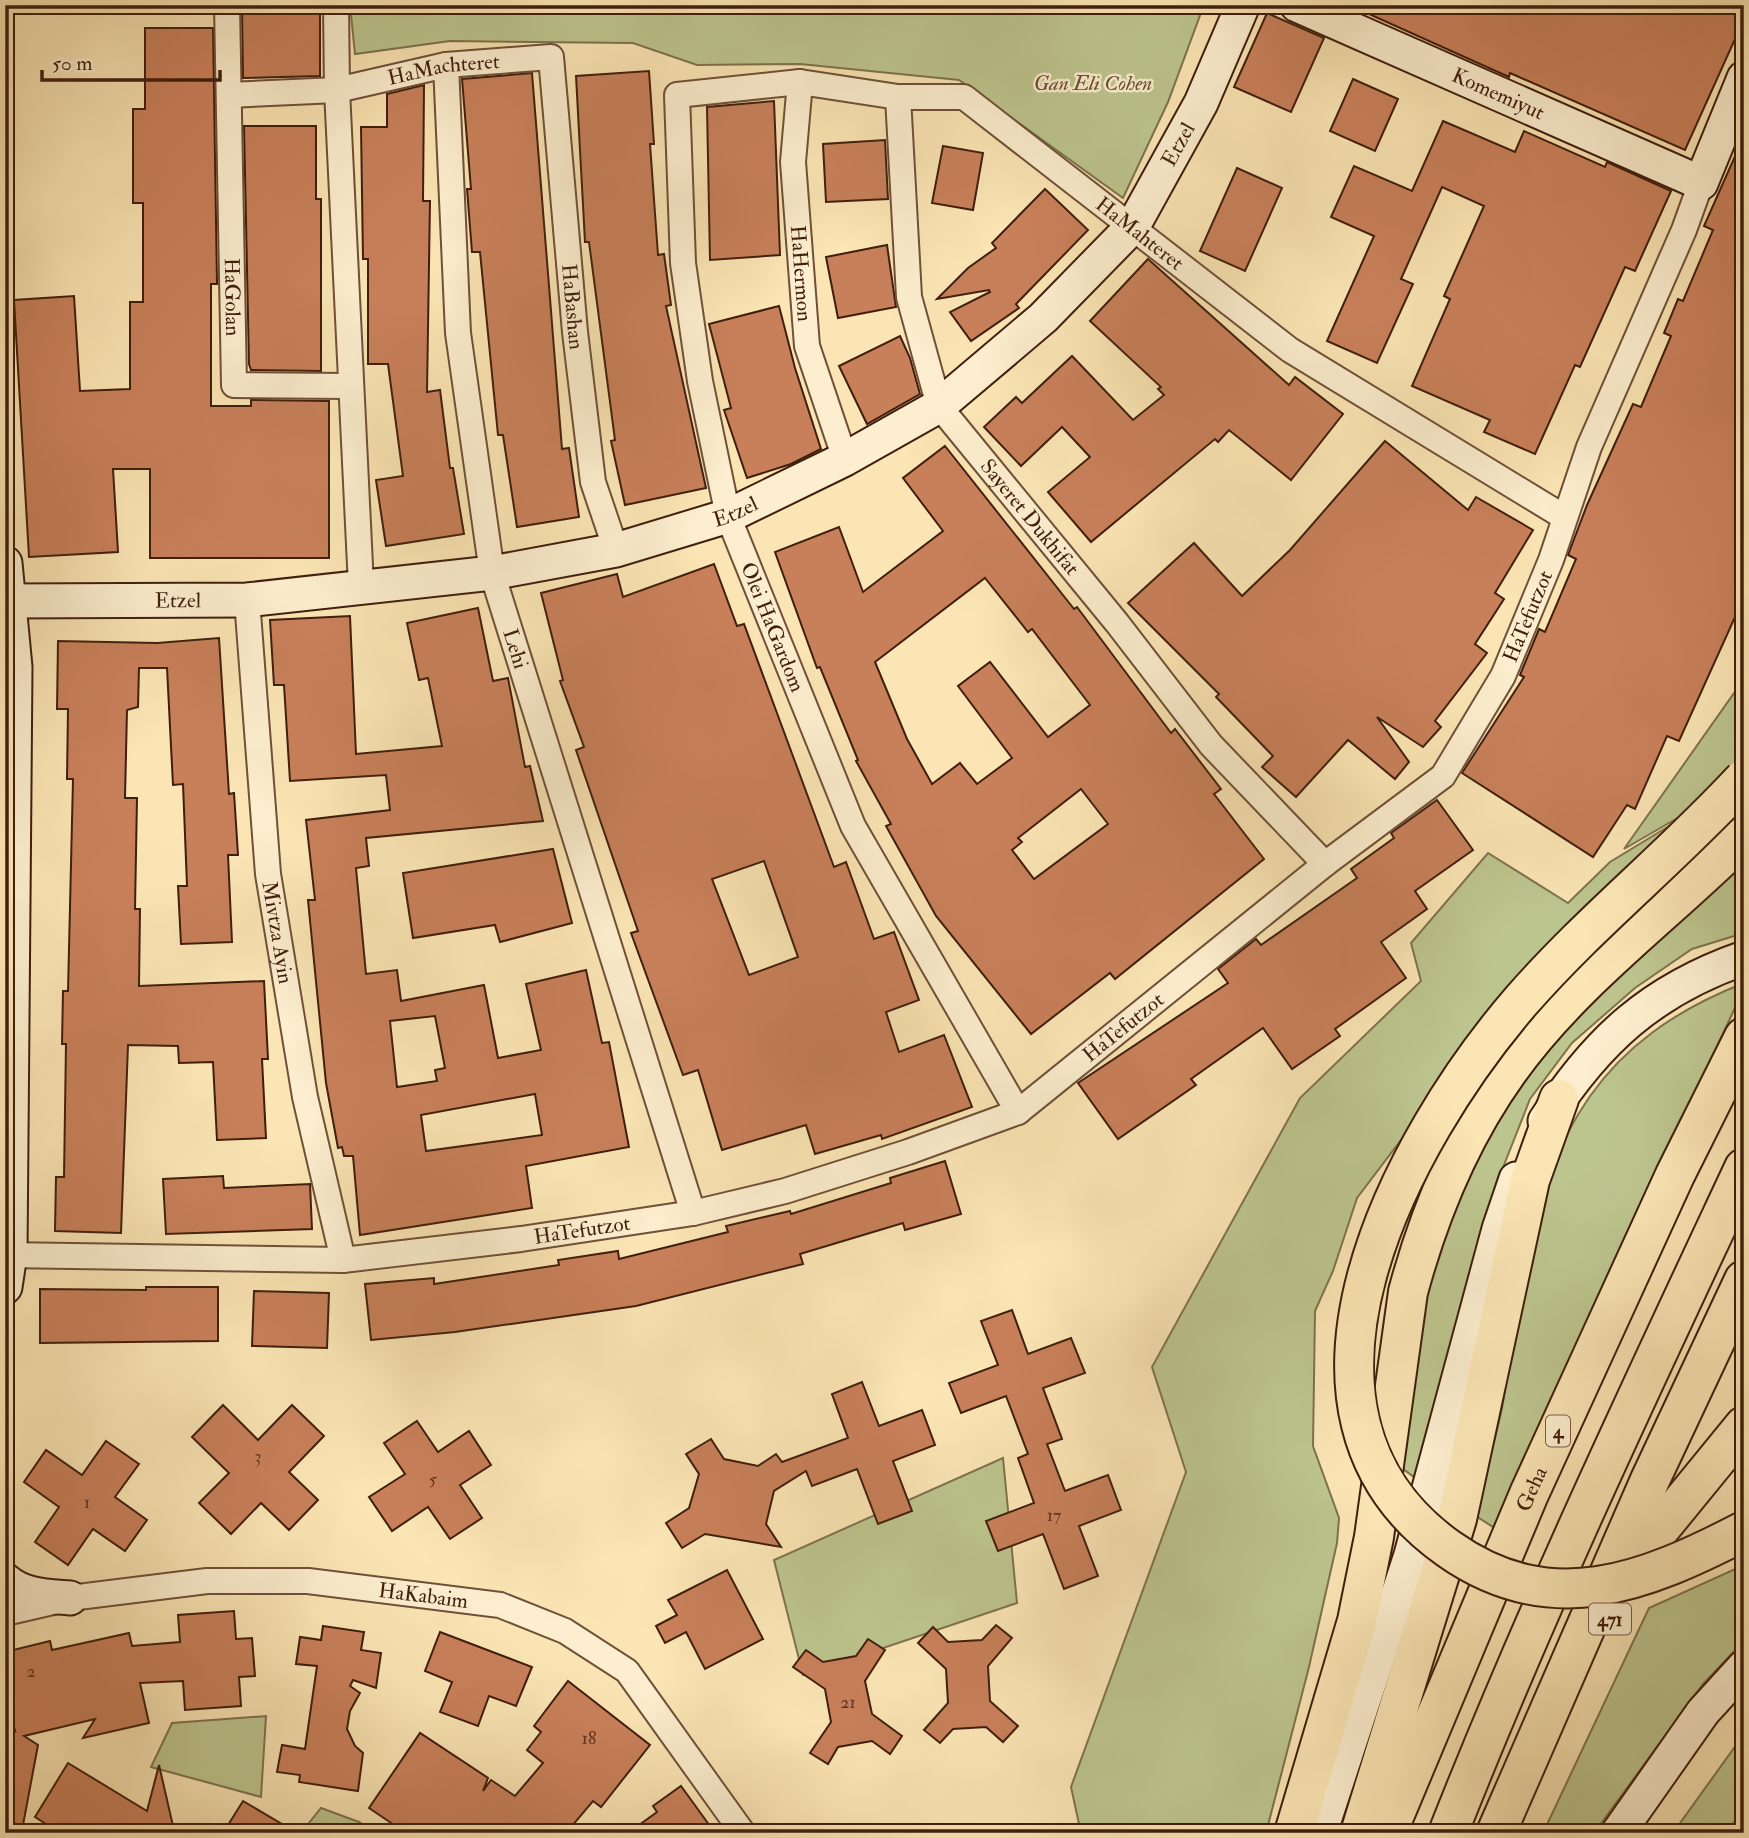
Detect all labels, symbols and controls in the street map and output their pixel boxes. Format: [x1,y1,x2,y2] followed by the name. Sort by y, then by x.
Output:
[42,38,220,82] scale bar
[385,48,501,92] street label: HaMachteret
[52,50,93,77] text: 50 m
[1448,62,1549,126] street label: Komemiyut
[1034,70,1152,97] park label: Gan Eli Cohen
[1156,117,1202,171] street label: Etzel
[1090,191,1189,277] street label: HaMahteret
[784,224,818,323] street label: HaHermon
[218,258,246,337] street label: HaGolan
[555,263,590,351] street label: HaBashan
[974,454,1085,581] street label: Sayeret Dukhifat
[710,490,763,534] street label: Etzel
[734,558,811,696] street label: Olei HaGardom
[1497,566,1559,666] street label: HaTefutzot
[155,587,202,614] street label: Etzel
[496,625,534,673] street label: Lehi
[255,879,299,986] street label: Mivtza Ayin
[1077,986,1170,1068] street label: HaTefutzot
[532,1210,632,1251] street label: HaTefutzot
[1546,1415,1570,1446] road number: 4
[255,1445,261,1468] house number: 3
[1510,1462,1554,1516] street label: Geha
[429,1468,437,1491] house number: 5
[84,1491,90,1514] house number: 1
[1047,1504,1061,1527] house number: 17
[377,1577,470,1615] street label: HaKabaim
[1589,1604,1631,1634] road number: 471
[26,1660,36,1683] house number: 2
[840,1691,856,1714] house number: 21
[582,1727,596,1750] house number: 18

